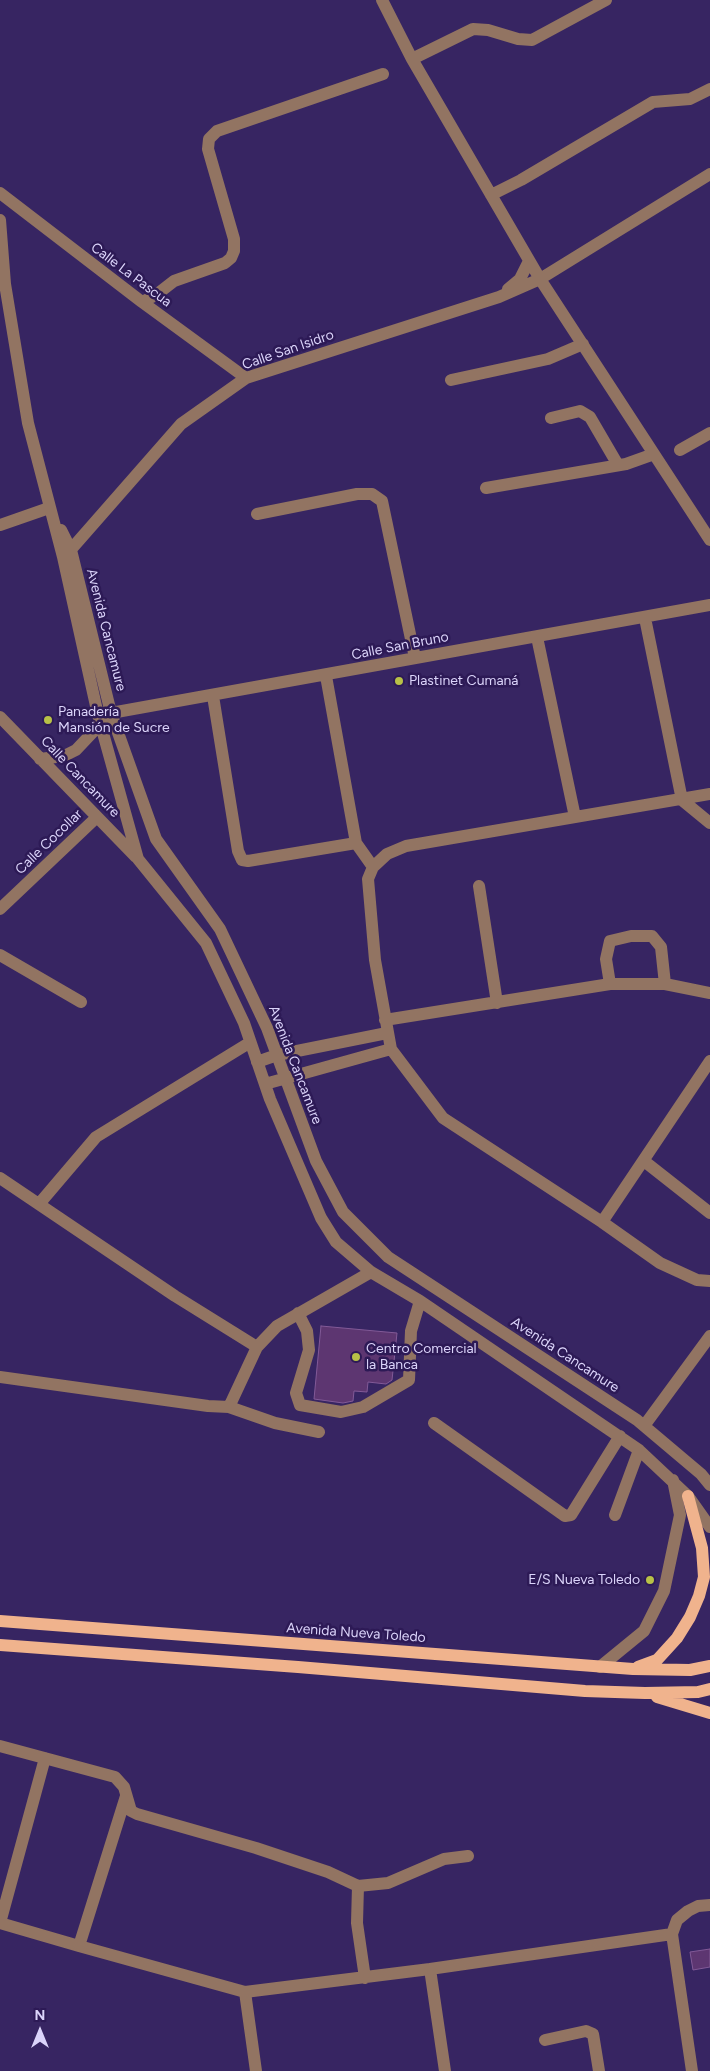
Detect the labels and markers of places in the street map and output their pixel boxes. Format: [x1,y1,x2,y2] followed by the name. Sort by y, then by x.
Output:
[409,673,518,689] place label: Plastinet Cumaná
[393,675,405,687] marker: Plastinet Cumaná
[58,704,170,736] place label: Panadería Mansión de Sucre
[42,714,54,726] marker: Panadería Mansión de Sucre
[366,1341,477,1374] place label: Centro Comercial la Banca
[350,1351,362,1363] marker: Centro Comercial la Banca
[528,1572,640,1588] place label: E/S Nueva Toledo
[644,1574,656,1586] marker: E/S Nueva Toledo

